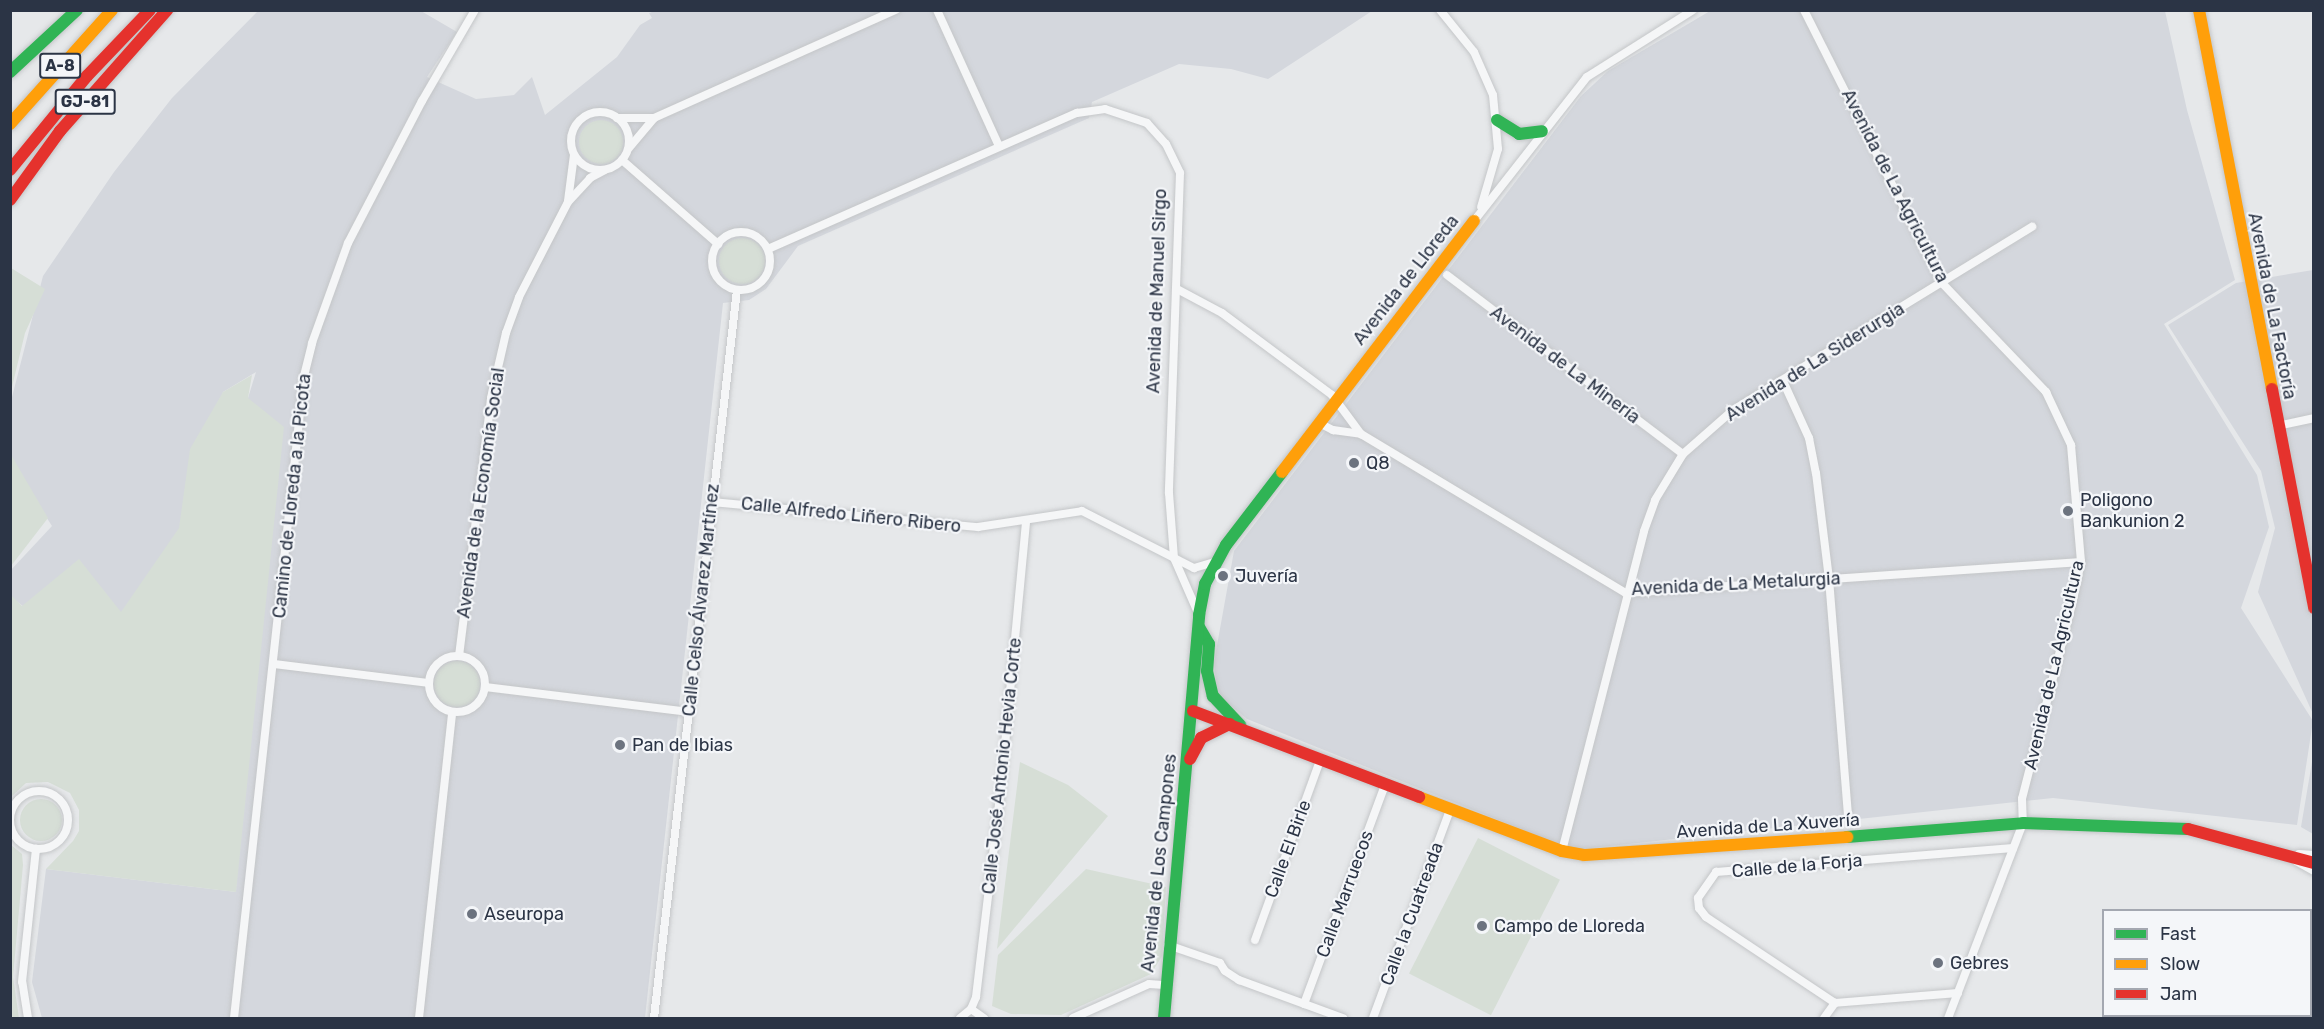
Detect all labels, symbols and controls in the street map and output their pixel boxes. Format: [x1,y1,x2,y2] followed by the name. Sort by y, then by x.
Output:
[39,53,81,79] road number: A-8
[1837,85,1953,287] street label: Avenida de La Agricultura
[54,89,116,115] road number: GJ-81
[1143,188,1171,394] street label: Avenida de Manuel Sirgo
[1349,211,1463,349] street label: Avenida de Lloreda
[2243,211,2301,401] street label: Avenida de La Factoría
[1722,298,1908,426] street label: Avenida de La Siderurgia
[1486,302,1644,428] street label: Avenida de La Minería
[453,366,509,620] street label: Avenida de la Economía Social
[268,373,316,619] street label: Camino de Lloreda a la Picota
[1366,452,1390,474] place label: Q8
[1347,456,1361,470] marker: Q8
[678,482,724,718] street label: Calle Celso Álvarez Martínez
[2080,490,2184,532] place label: Poligono Bankunion 2
[740,493,962,537] street label: Calle Alfredo Liñero Ribero
[2061,504,2075,518] marker: Poligono Bankunion 2
[2019,558,2089,772] street label: Avenida de La Agricultura
[1235,565,1298,587] place label: Juvería
[1631,568,1841,600] street label: Avenida de La Metalurgia
[1216,569,1230,583] marker: Juvería
[978,636,1026,896] street label: Calle José Antonio Hevia Corte
[632,734,733,756] place label: Pan de Ibias
[613,738,627,752] marker: Pan de Ibias
[1137,753,1181,973] street label: Avenida de Los Campones
[1260,797,1316,901] street label: Calle El Birle
[1676,809,1860,843] street label: Avenida de La Xuvería
[1312,828,1378,960] street label: Calle Marruecos
[1376,839,1448,989] street label: Calle la Cuatreada
[1731,850,1863,882] street label: Calle de la Forja
[484,903,564,925] place label: Aseuropa
[465,907,479,921] marker: Aseuropa
[2102,909,2312,1017] legend
[1494,915,1645,937] place label: Campo de Lloreda
[1475,919,1489,933] marker: Campo de Lloreda
[2160,923,2196,945] text: Fast
[1950,952,2009,974] place label: Gebres
[2160,953,2200,975] text: Slow
[1931,956,1945,970] marker: Gebres
[2160,983,2197,1005] text: Jam

